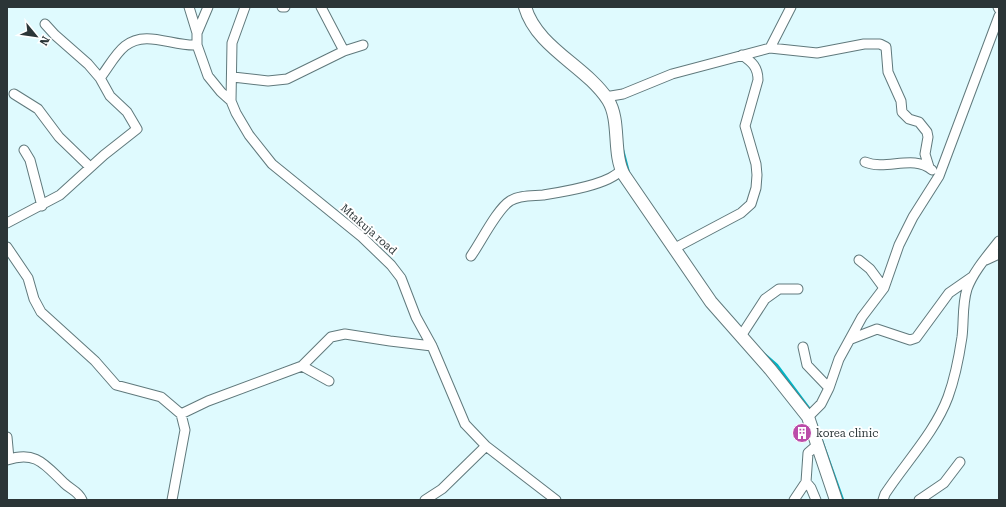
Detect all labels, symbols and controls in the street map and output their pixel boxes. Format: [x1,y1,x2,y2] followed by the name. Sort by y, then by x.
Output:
[16,16,56,56] north arrow
[36,34,52,48] text: N
[338,201,399,257] street label: Mtakuja road
[791,422,813,444] building icon: korea clinic
[816,427,878,440] place label: korea clinic

